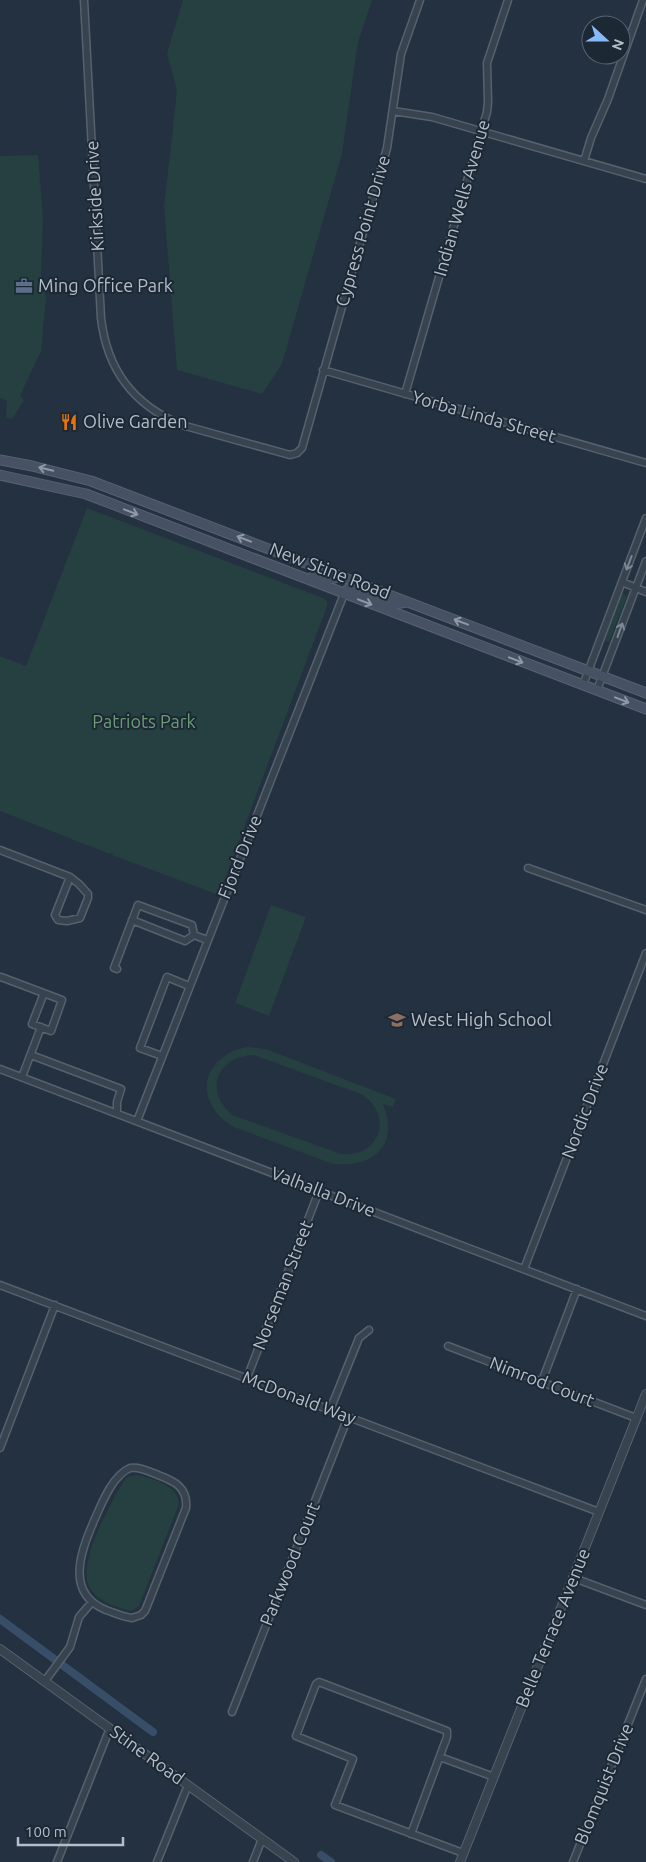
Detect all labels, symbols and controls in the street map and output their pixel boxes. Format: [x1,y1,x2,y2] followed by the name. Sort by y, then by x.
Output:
[581,15,631,65] north arrow
[609,37,627,52] text: N
[429,117,493,278] street label: Indian Wells Avenue
[81,140,107,252] street label: Kirkside Drive
[331,153,393,309] street label: Cypress Point Drive
[38,275,173,295] place label: Ming Office Park
[14,276,34,296] office icon: Ming Office Park
[410,386,559,446] street label: Yorba Linda Street
[83,411,188,431] place label: Olive Garden
[59,412,79,432] restaurant icon: Olive Garden
[38,464,54,473] one-way arrow
[123,508,138,517] one-way arrow
[237,534,252,543] one-way arrow
[267,538,394,602] street label: New Stine Road
[624,555,633,571] one-way arrow
[356,598,372,607] one-way arrow
[454,617,469,627] one-way arrow
[616,623,625,639] one-way arrow
[508,656,524,665] one-way arrow
[614,696,629,705] one-way arrow
[92,711,196,731] park label: Patriots Park
[213,812,265,901] street label: Fjord Drive
[411,1009,552,1029] place label: West High School
[387,1010,407,1030] school or university icon: West High School
[557,1060,611,1161] street label: Nordic Drive
[268,1162,378,1220] street label: Valhalla Drive
[248,1217,316,1352] street label: Norseman Street
[487,1352,598,1410] street label: Nimrod Court
[240,1366,359,1428] street label: McDonald Way
[255,1499,323,1628] street label: Parkwood Court
[511,1545,593,1710] street label: Belle Terrace Avenue
[570,1720,636,1847] street label: Blomquist Drive
[107,1721,189,1788] street label: Stine Road
[18,1814,122,1846] scale bar
[25,1823,67,1840] text: 100 m

